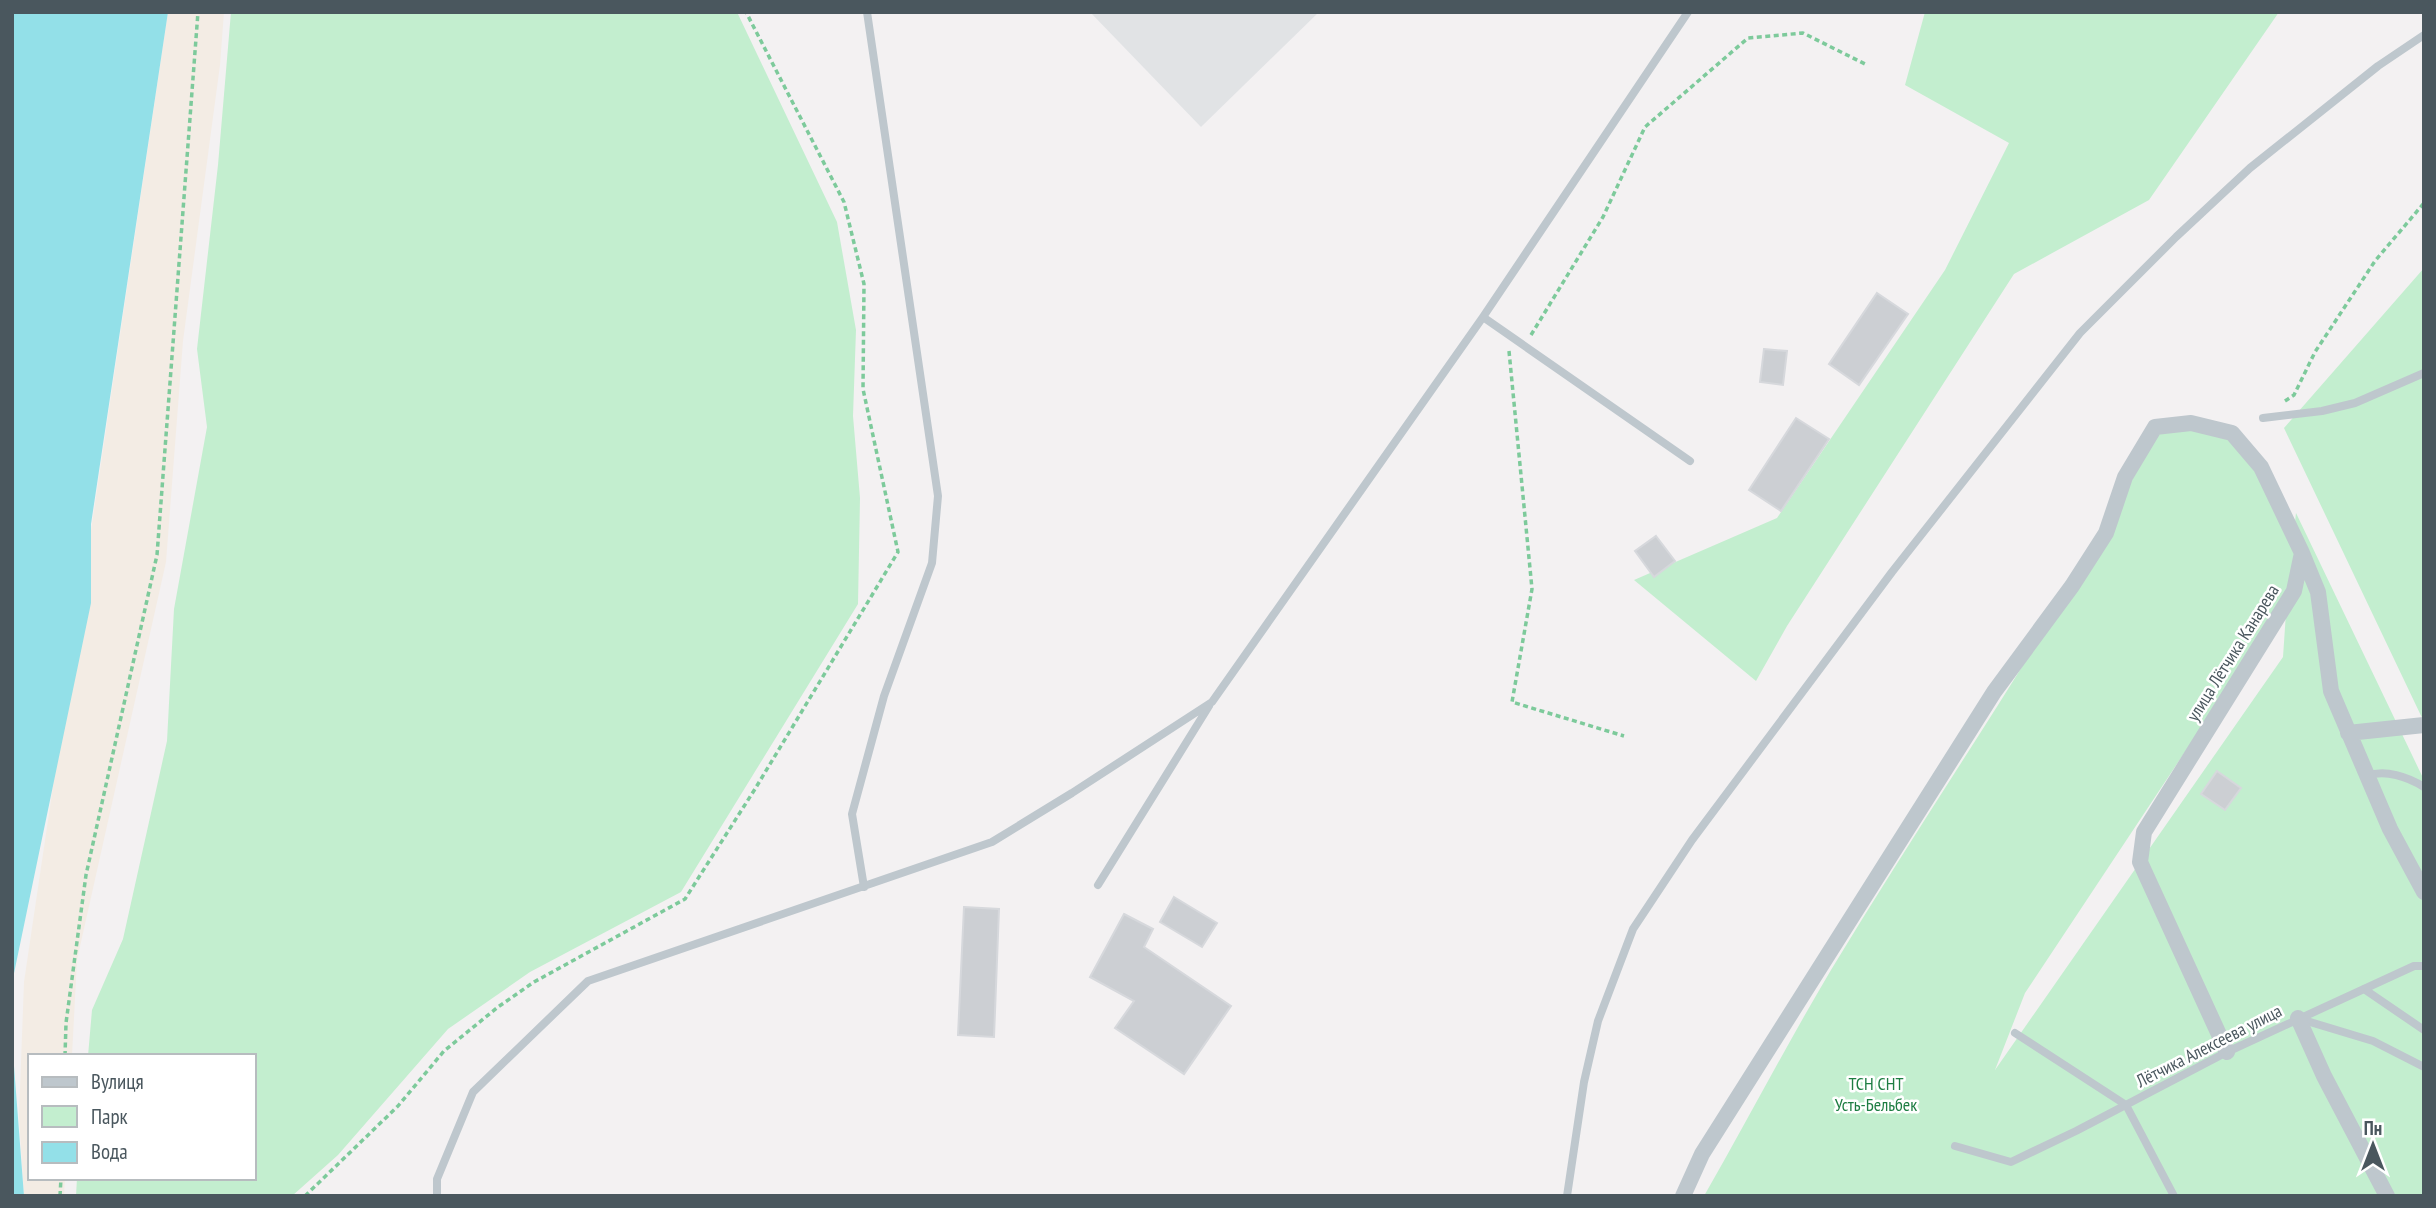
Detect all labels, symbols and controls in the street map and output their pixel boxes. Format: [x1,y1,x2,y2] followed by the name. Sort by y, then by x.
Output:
[2181,580,2284,725] street label: улица Лётчика Канарева
[2131,999,2286,1093] street label: Лётчика Алексеева улица
[28,1054,256,1180] legend
[91,1068,144,1095] text: Вулиця
[1835,1072,1917,1116] park label: ТСН СНТ Усть-Бельбек
[91,1103,128,1130] text: Парк
[2338,1110,2408,1180] north arrow
[2364,1116,2382,1140] text: Пн
[91,1138,128,1165] text: Вода

